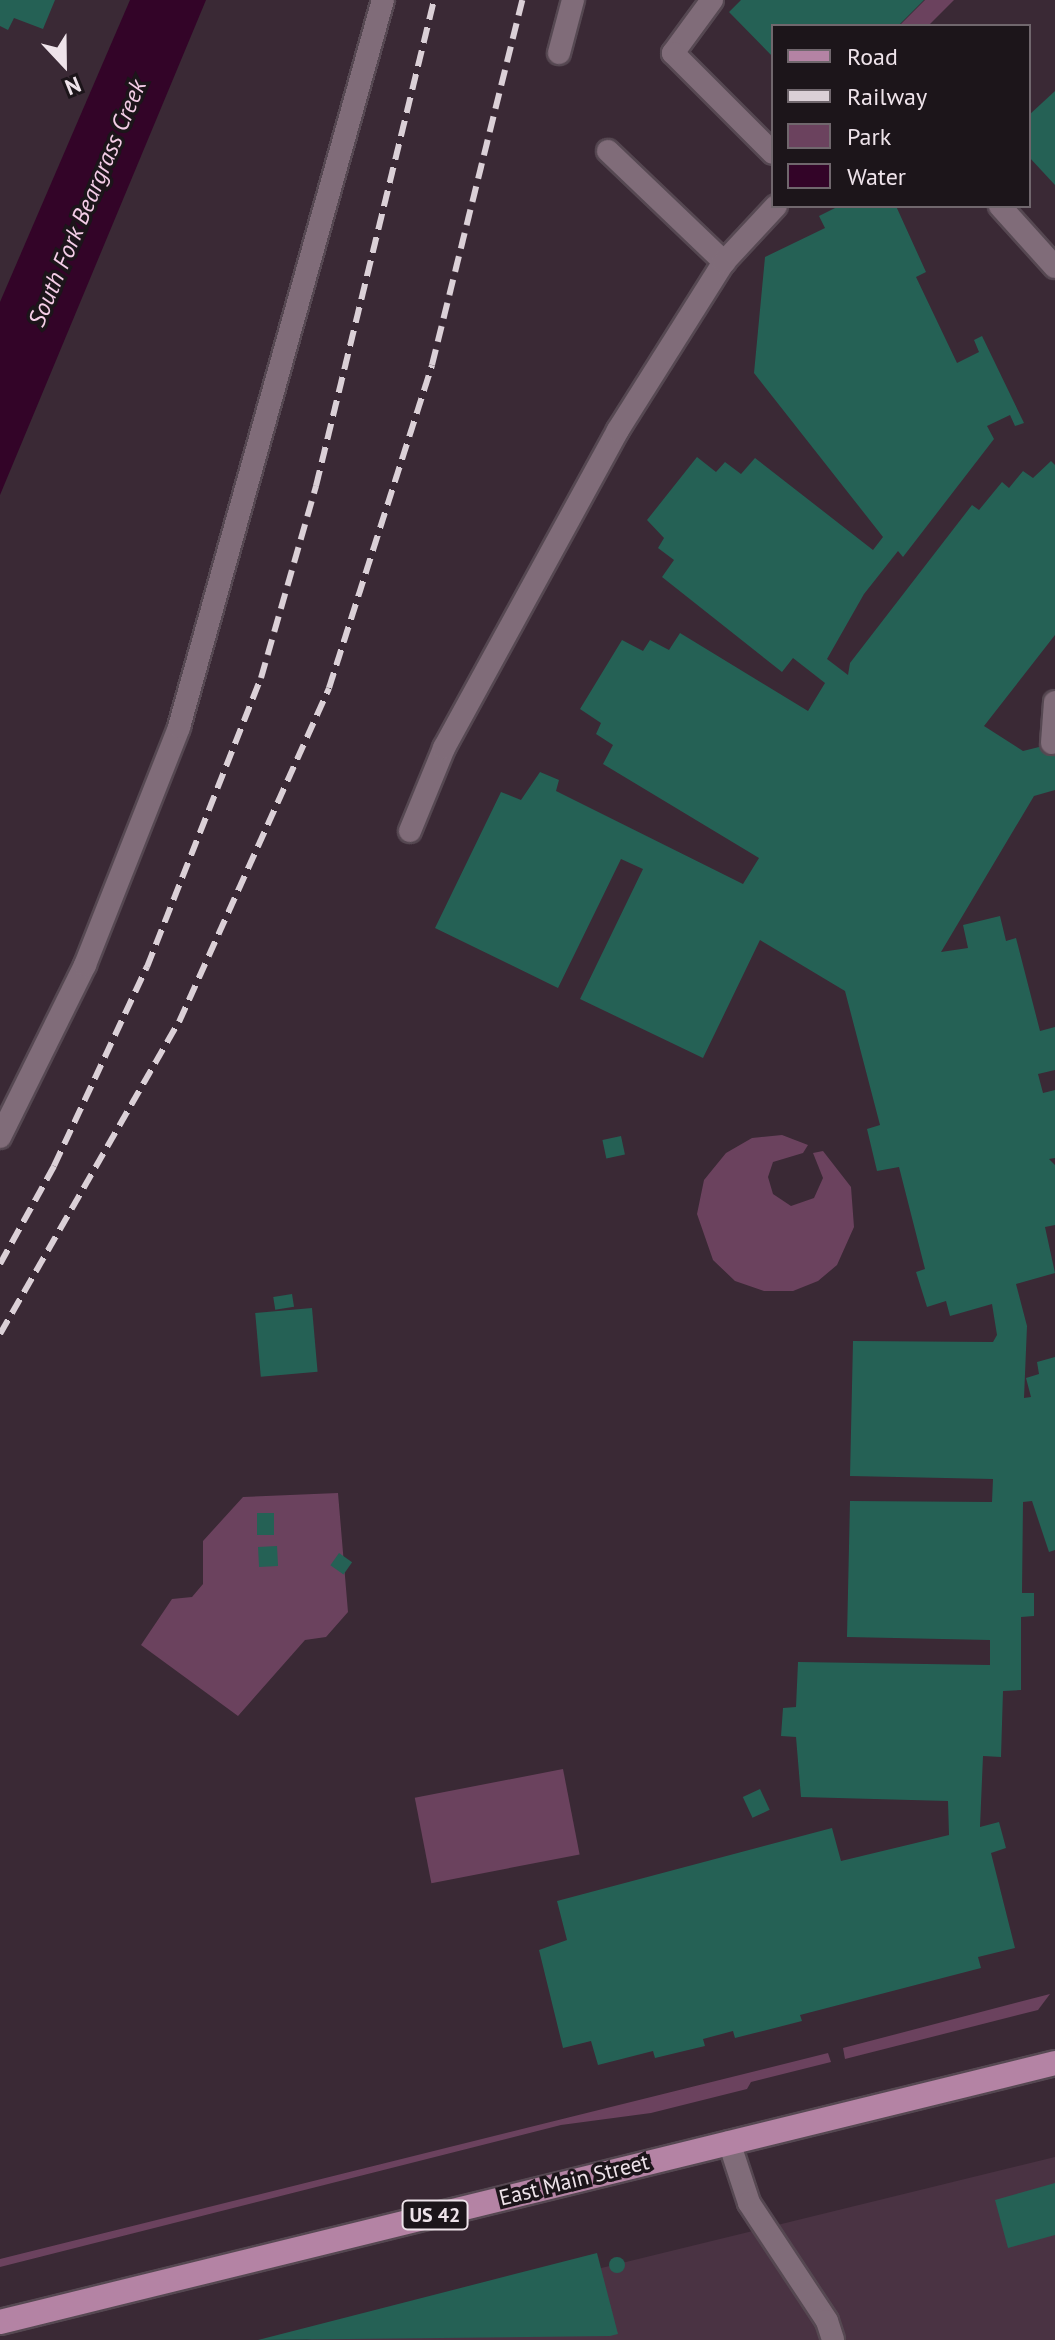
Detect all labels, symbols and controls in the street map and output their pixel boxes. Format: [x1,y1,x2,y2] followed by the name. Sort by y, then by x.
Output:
[24,24,104,104] north arrow
[771,24,1031,208] legend
[847,41,898,72] text: Road
[61,71,85,102] text: N
[22,75,152,331] water label: South Fork Beargrass Creek
[847,81,927,112] text: Railway
[847,121,891,152] text: Park
[847,161,906,192] text: Water
[496,2149,652,2211] street label: East Main Street
[401,2199,469,2231] road number: US 42

